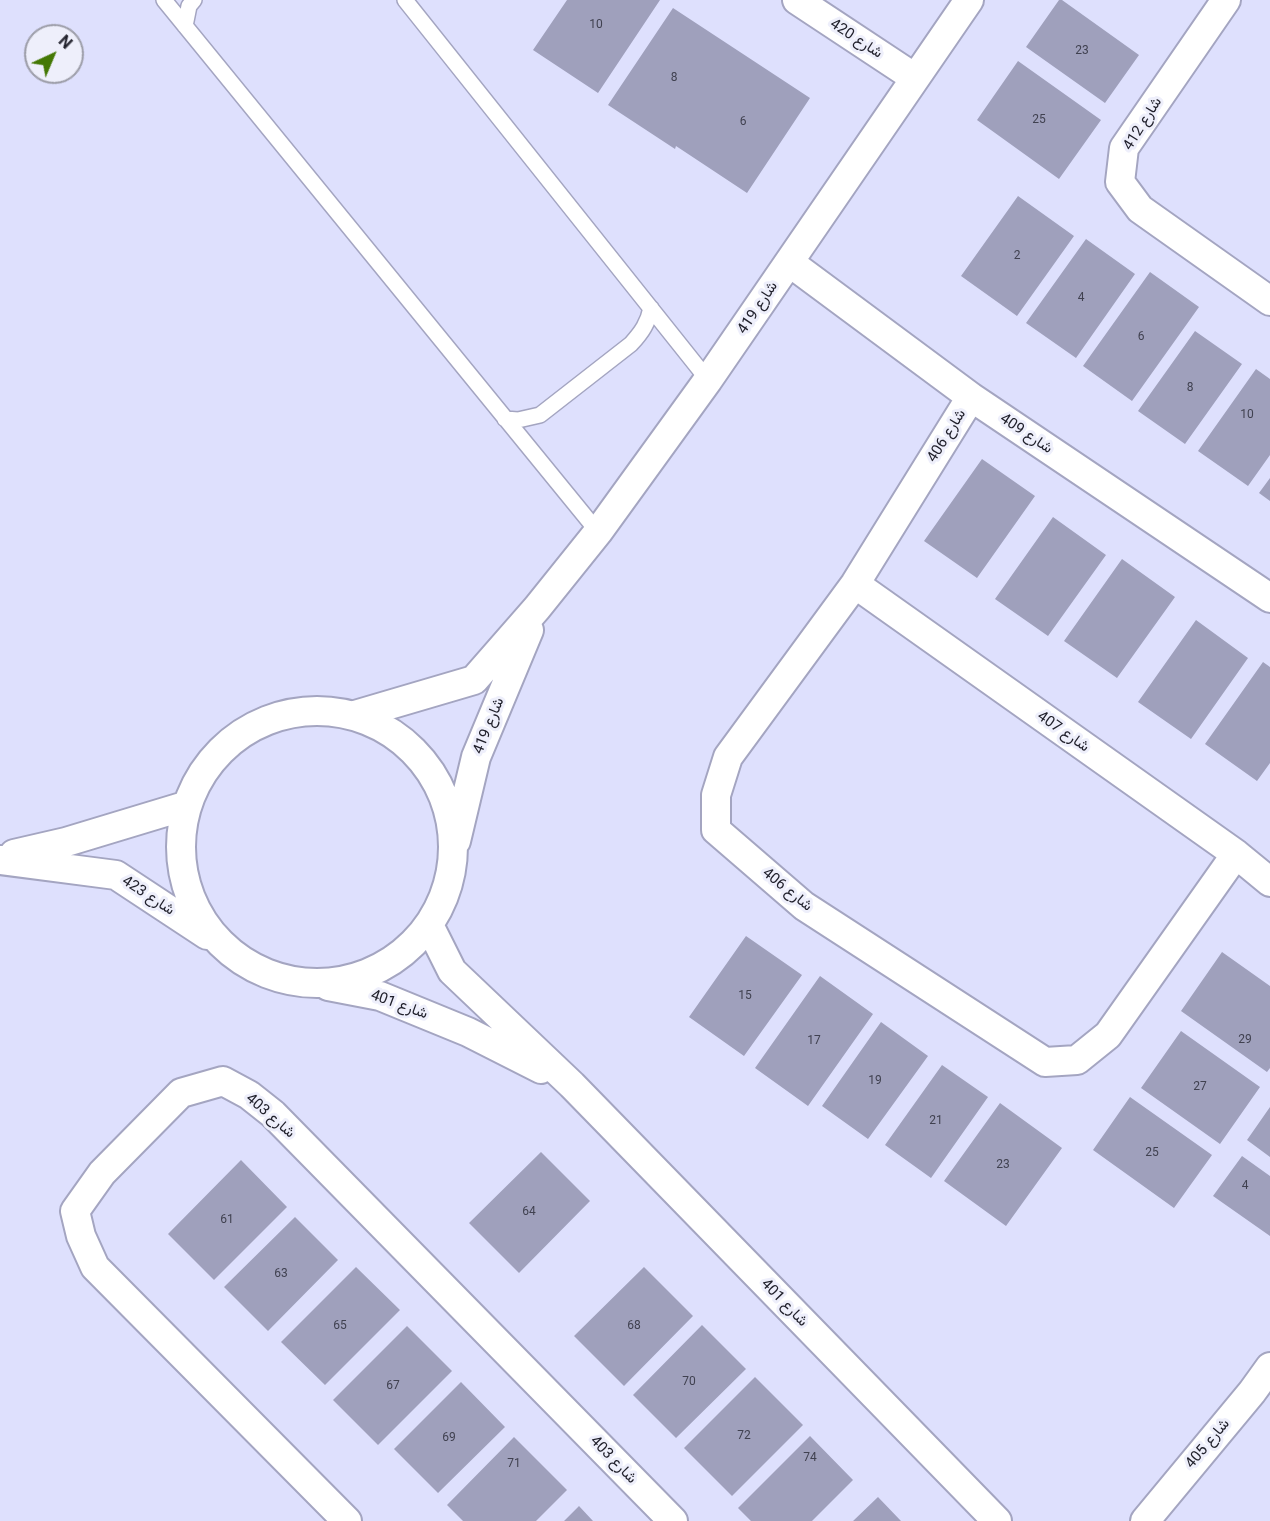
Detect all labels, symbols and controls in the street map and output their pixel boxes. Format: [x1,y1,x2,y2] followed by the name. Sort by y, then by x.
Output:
[826,15,886,63] street label: شارع 420
[589,18,603,32] house number: 10
[24,24,84,84] north arrow
[55,31,76,53] text: N
[1075,44,1089,58] house number: 23
[671,71,677,85] house number: 8
[1120,94,1166,154] street label: شارع 412
[1032,113,1046,127] house number: 25
[740,115,746,129] house number: 6
[1014,249,1020,263] house number: 2
[734,278,782,338] street label: شارع 419
[1078,291,1084,305] house number: 4
[1138,330,1144,344] house number: 6
[1187,381,1193,395] house number: 8
[924,406,970,466] street label: شارع 406
[1240,408,1254,422] house number: 10
[996,410,1056,458] street label: شارع 409
[470,695,508,757] street label: شارع 419
[1034,708,1092,756] street label: شارع 407
[758,864,816,916] street label: شارع 406
[118,872,178,920] street label: شارع 423
[368,986,430,1024] street label: شارع 401
[738,989,752,1003] house number: 15
[1238,1033,1252,1047] house number: 29
[807,1034,821,1048] house number: 17
[868,1074,882,1088] house number: 19
[1193,1080,1207,1094] house number: 27
[242,1090,298,1142] street label: شارع 403
[929,1114,943,1128] house number: 21
[1145,1146,1159,1160] house number: 25
[996,1158,1010,1172] house number: 23
[1242,1179,1248,1193] house number: 4
[522,1205,536,1219] house number: 64
[220,1213,234,1227] house number: 61
[274,1267,288,1281] house number: 63
[757,1275,811,1331] street label: شارع 401
[333,1319,347,1333] house number: 65
[627,1319,641,1333] house number: 68
[682,1375,696,1389] house number: 70
[386,1379,400,1393] house number: 67
[1182,1416,1234,1472] street label: شارع 405
[737,1429,751,1443] house number: 72
[442,1431,456,1445] house number: 69
[586,1432,640,1488] street label: شارع 403
[803,1451,817,1465] house number: 74
[507,1457,521,1471] house number: 71

